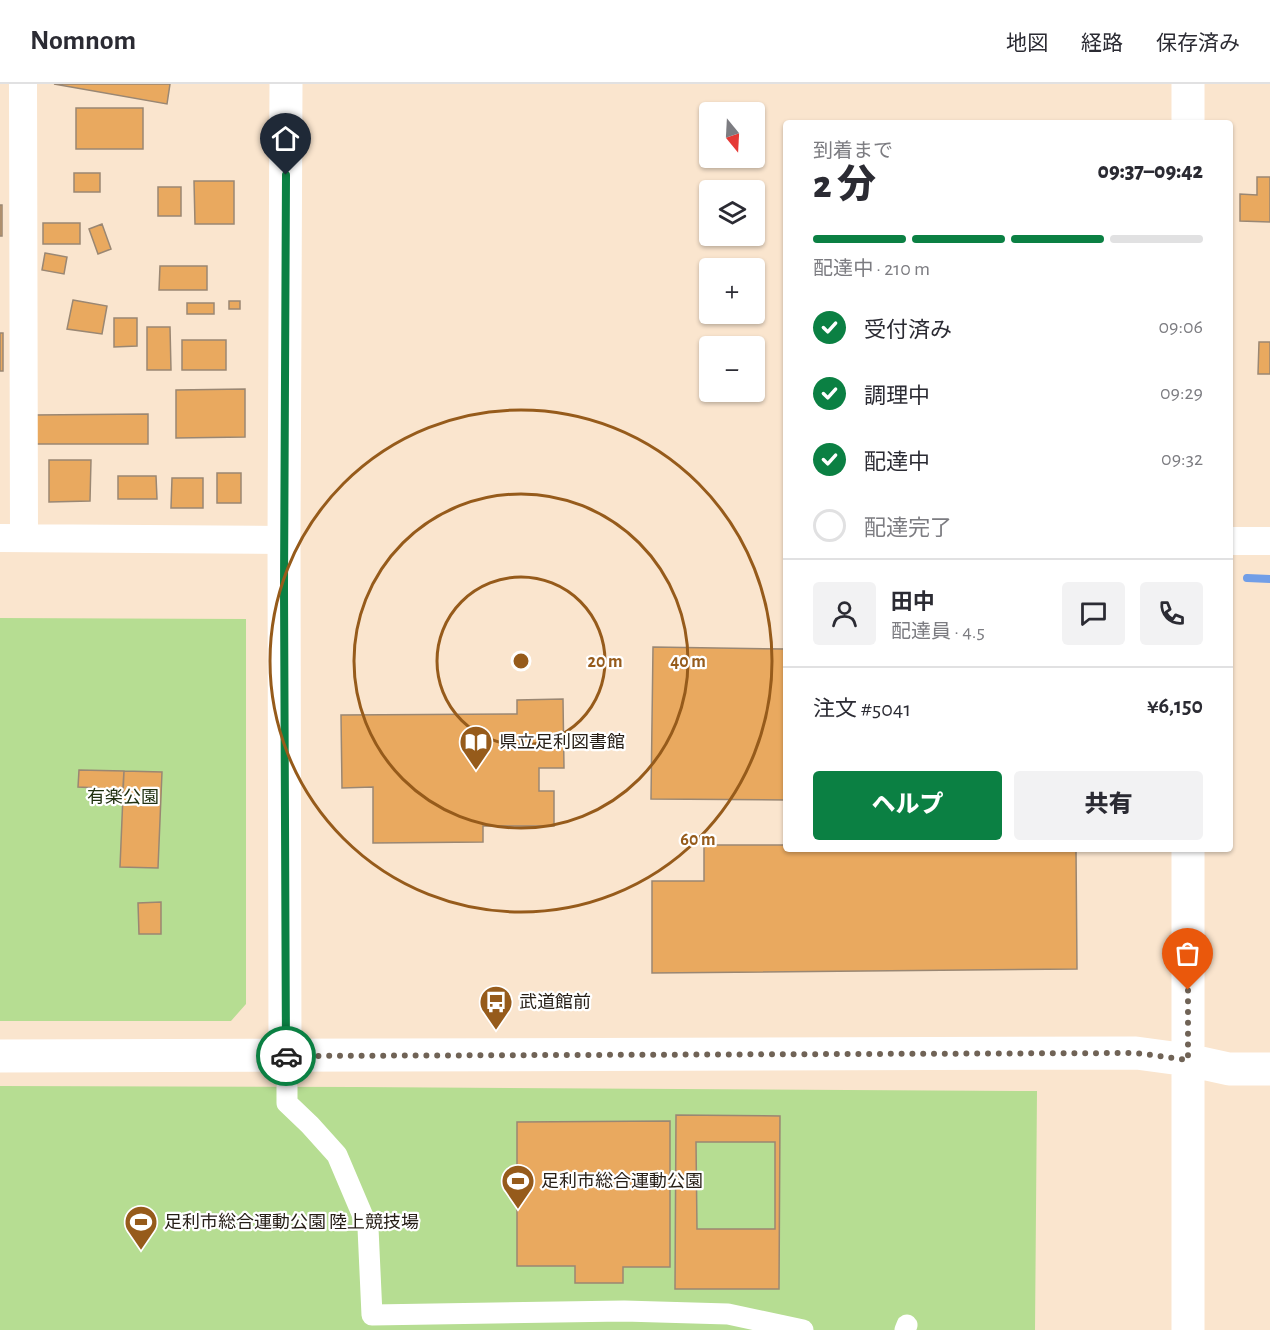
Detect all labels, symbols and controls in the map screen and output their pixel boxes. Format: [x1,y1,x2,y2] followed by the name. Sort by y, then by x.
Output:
[30,27,136,55] text: Nomnom
[1006,33,1048,54] text: 地図
[1081,33,1123,54] text: 経路
[1156,33,1240,54] text: 保存済み
[699,102,765,168] north arrow
[699,102,765,402] map controls
[260,113,311,175] pin
[269,122,302,155] icon: home
[813,141,893,161] text: 到着まで
[1097,160,1203,182] text: 09:37–09:42
[813,166,876,205] text: 2 分
[699,180,765,246] button: layers
[699,258,765,324] button: +
[813,259,930,279] text: 配達中 · 210 m
[813,311,846,344] icon: check
[1159,317,1203,337] text: 09:06
[864,319,952,341] text: 受付済み
[699,336,765,402] button: −
[813,377,846,410] icon: check
[1160,383,1203,403] text: 09:29
[864,385,930,407] text: 調理中
[813,443,846,476] icon: check
[1161,449,1203,469] text: 09:32
[864,451,930,473] text: 配達中
[864,517,952,539] text: 配達完了
[813,582,876,645] button: person
[1062,582,1125,645] button: chat
[1140,582,1203,645] button: phone
[891,591,935,613] text: 田中
[891,622,985,642] text: 配達員 · 4.5
[511,651,531,671] centre of rings
[587,653,623,671] text: 20 m
[670,653,706,671] text: 40 m
[1147,695,1203,717] text: ¥6,150
[813,698,911,720] text: 注文 #5041
[458,724,494,771] library icon: 県立足利図書館
[499,732,625,752] place label: 県立足利図書館
[813,771,1002,840] button: ヘルプ
[1014,771,1203,840] button: 共有
[87,787,159,807] park label: 有楽公園
[680,831,716,849] text: 60 m
[1162,928,1213,990] pin
[1171,937,1204,970] icon: bag
[478,984,514,1031] bus stop icon: 武道館前
[519,992,591,1012] place label: 武道館前
[256,1026,316,1086] courier
[270,1040,303,1073] icon: car
[500,1163,536,1210] sports icon: 足利市総合運動公園
[541,1171,703,1191] place label: 足利市総合運動公園
[123,1204,159,1251] sports icon: 足利市総合運動公園 陸上競技場
[164,1212,419,1232] place label: 足利市総合運動公園 陸上競技場

